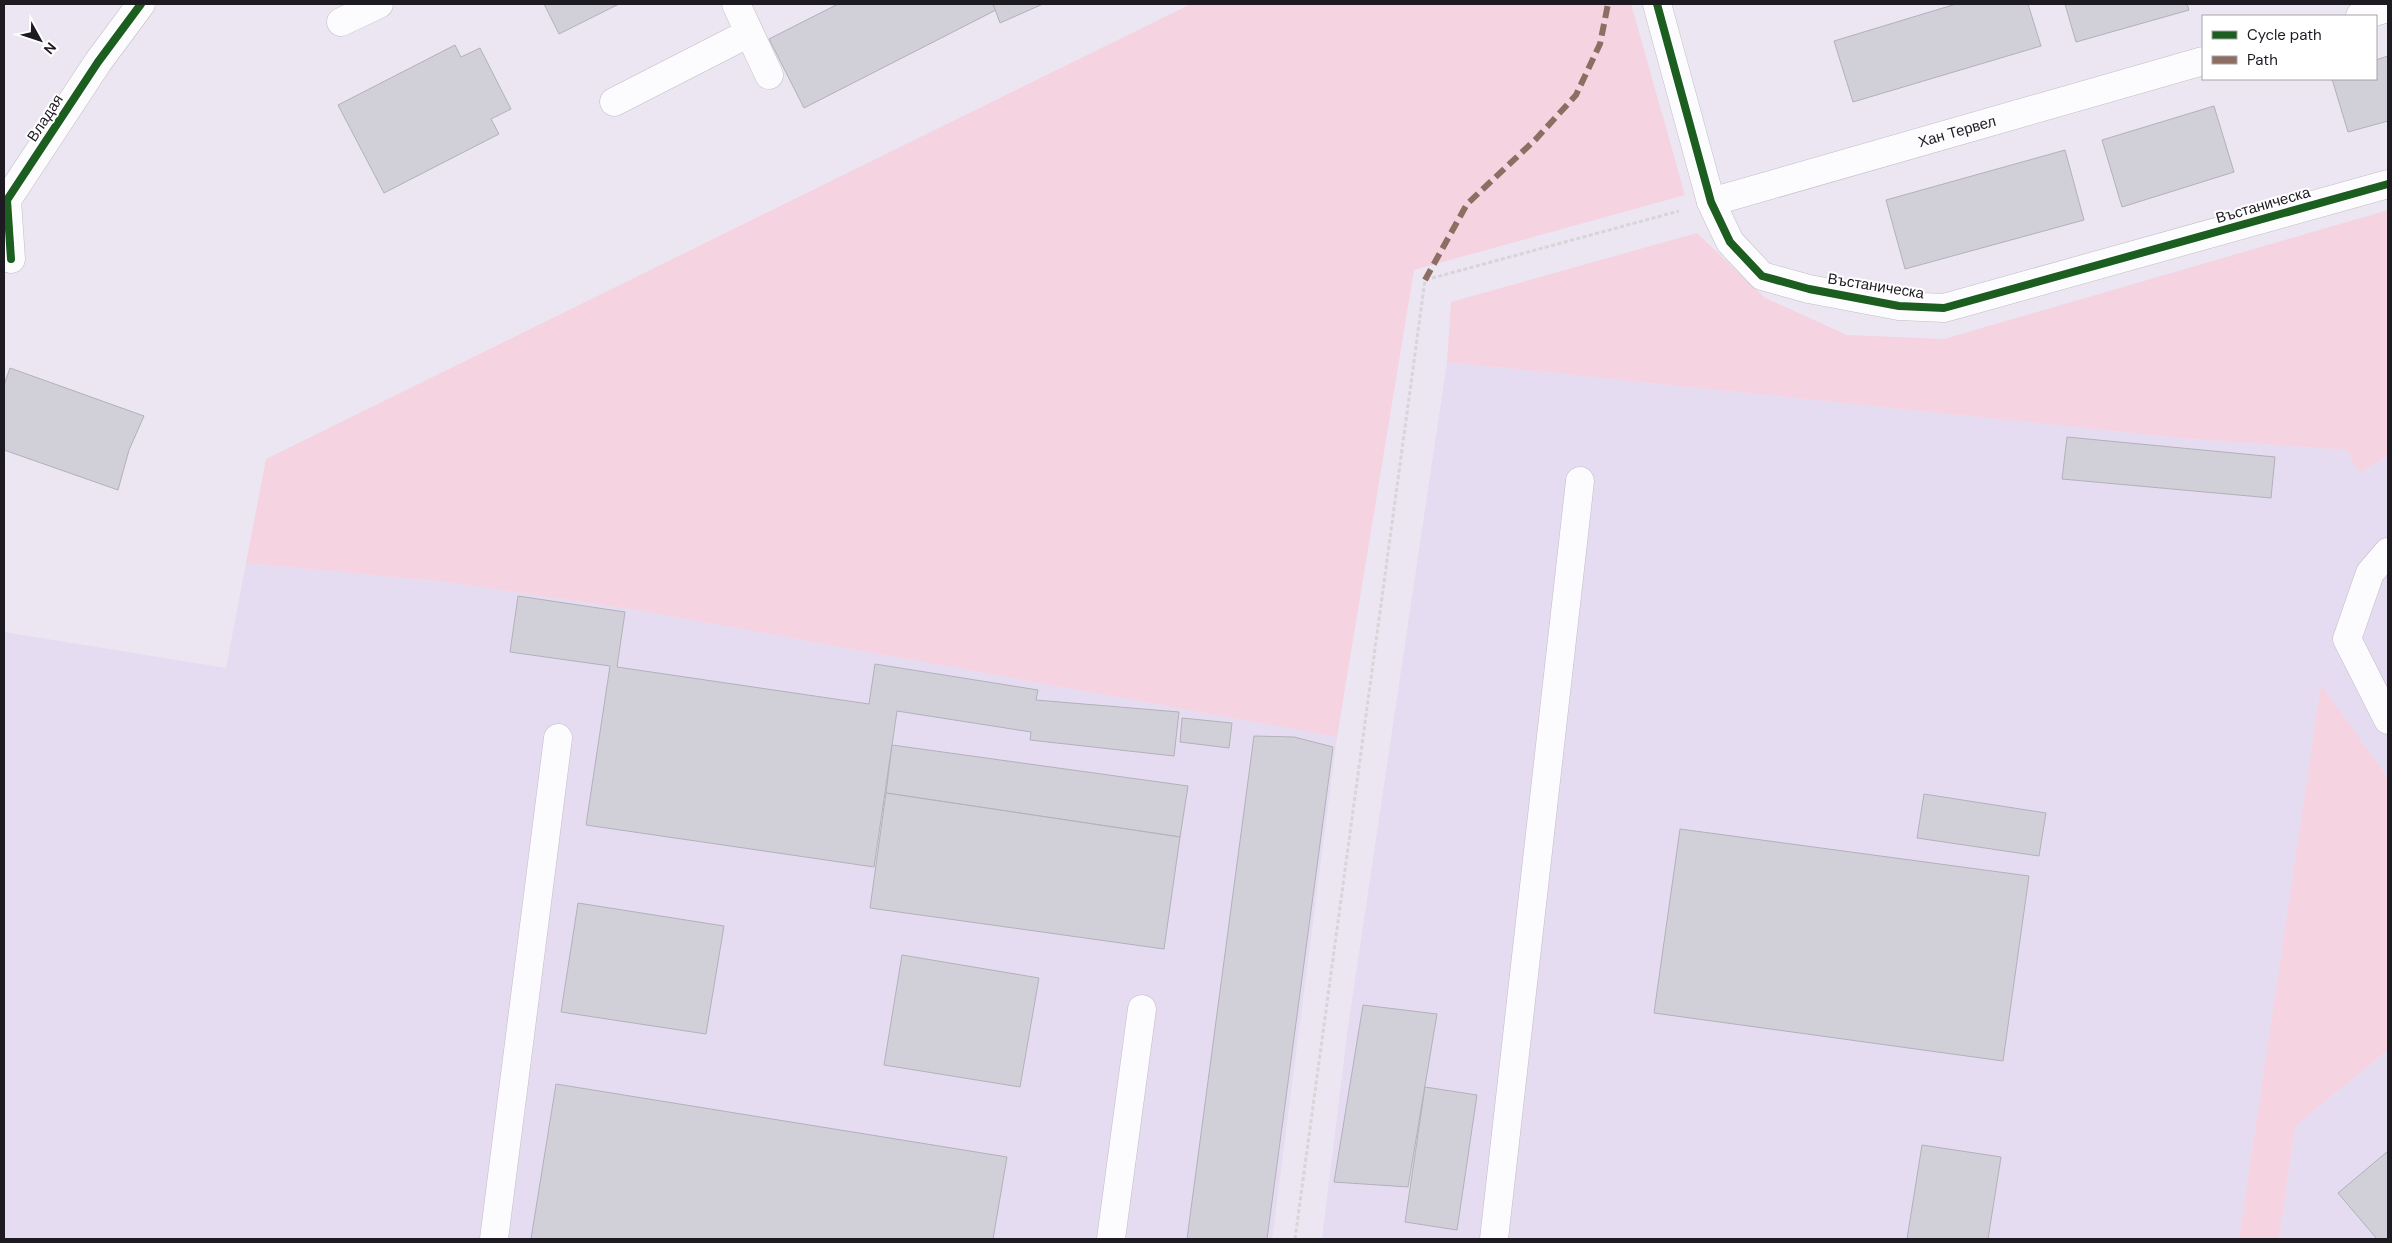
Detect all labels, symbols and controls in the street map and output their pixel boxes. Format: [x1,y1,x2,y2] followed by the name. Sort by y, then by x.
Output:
[15,15,65,65] north arrow
[2202,15,2377,80] legend
[2247,25,2322,45] text: Cycle path
[40,39,60,58] text: N
[2247,50,2278,70] text: Path
[22,91,68,145] street label: Владая
[1916,111,1998,152] street label: Хан Тервел
[2213,182,2313,228] street label: Въстаническа
[1826,268,1926,304] street label: Въстаническа

